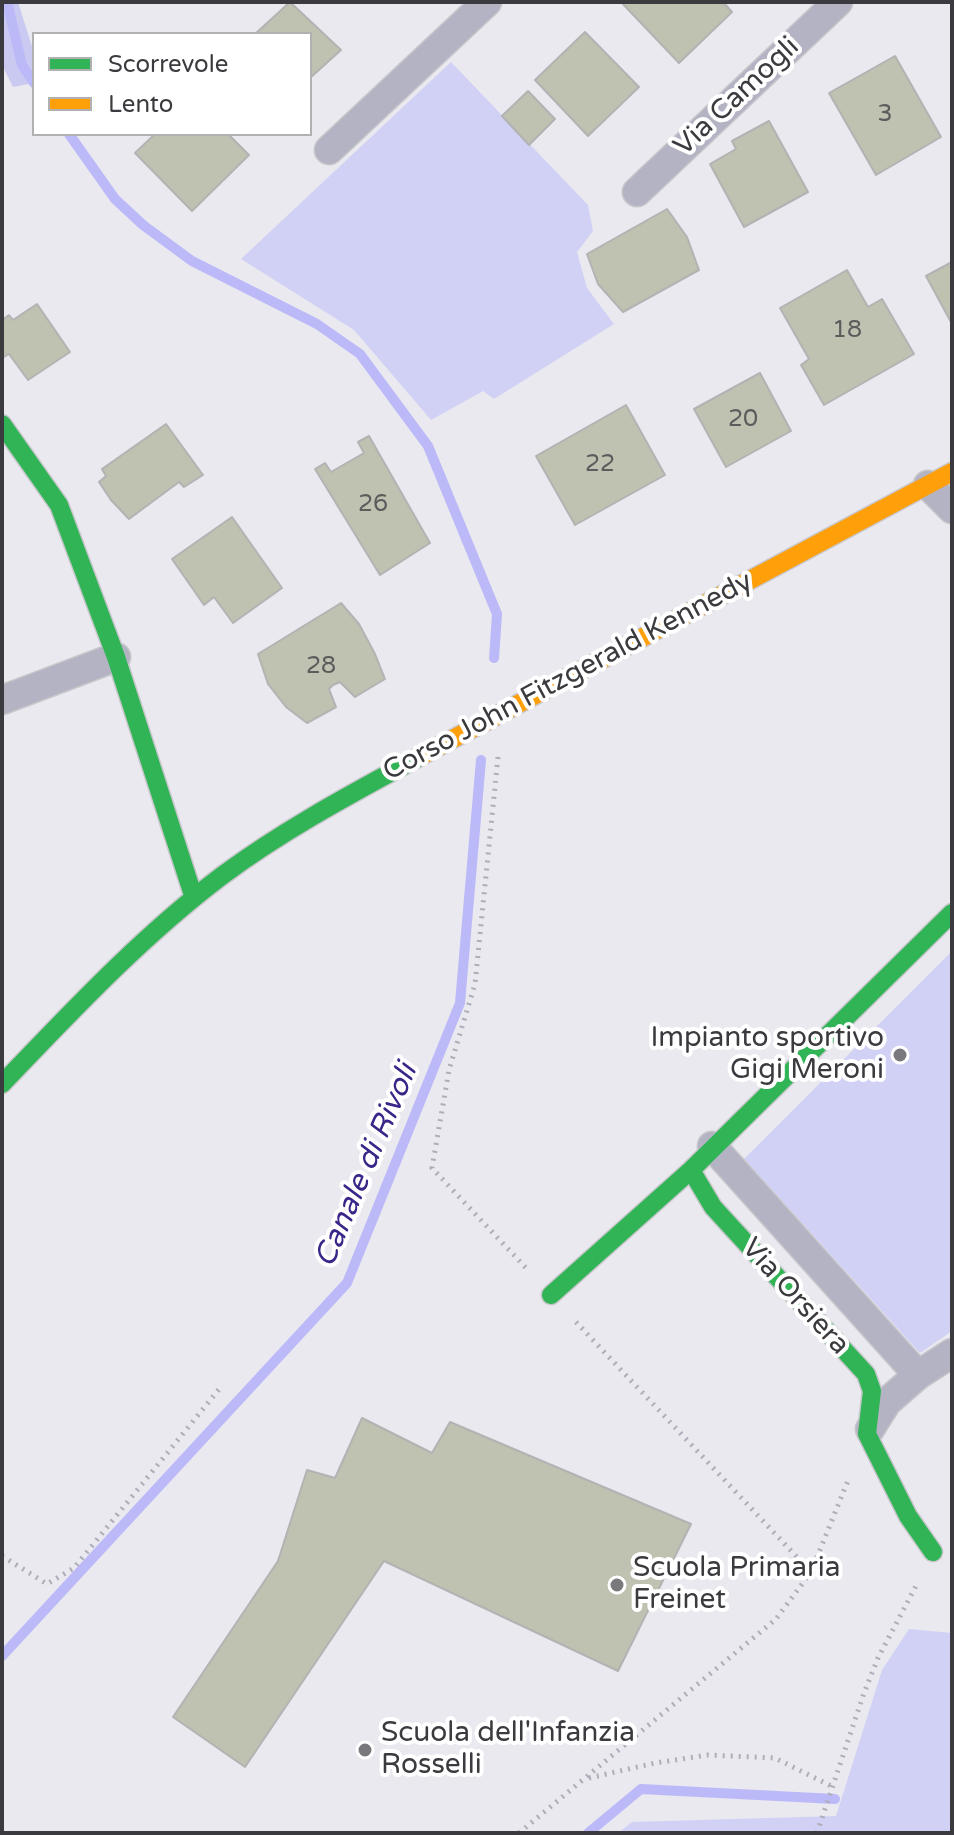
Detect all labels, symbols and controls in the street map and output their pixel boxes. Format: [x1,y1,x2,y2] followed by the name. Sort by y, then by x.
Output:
[668,31,806,163] street label: Via Camogli
[32,32,312,136] legend
[108,50,228,79] text: Scorrevole
[108,90,173,119] text: Lento
[877,101,893,129] house number: 3
[832,317,862,345] house number: 18
[728,406,758,434] house number: 20
[585,451,615,479] house number: 22
[358,491,388,519] house number: 26
[378,565,758,789] street label: Corso John Fitzgerald Kennedy
[306,653,336,681] house number: 28
[651,1022,884,1088] place label: Impianto sportivo Gigi Meroni
[891,1046,909,1064] marker: Impianto sportivo Gigi Meroni
[308,1059,426,1273] water label: Canale di Rivoli
[734,1232,856,1362] street label: Via Orsiera
[633,1552,840,1618] place label: Scuola Primaria Freinet
[608,1576,626,1594] marker: Scuola Primaria Freinet
[381,1717,635,1783] place label: Scuola dell'Infanzia Rosselli
[356,1741,374,1759] marker: Scuola dell'Infanzia Rosselli

